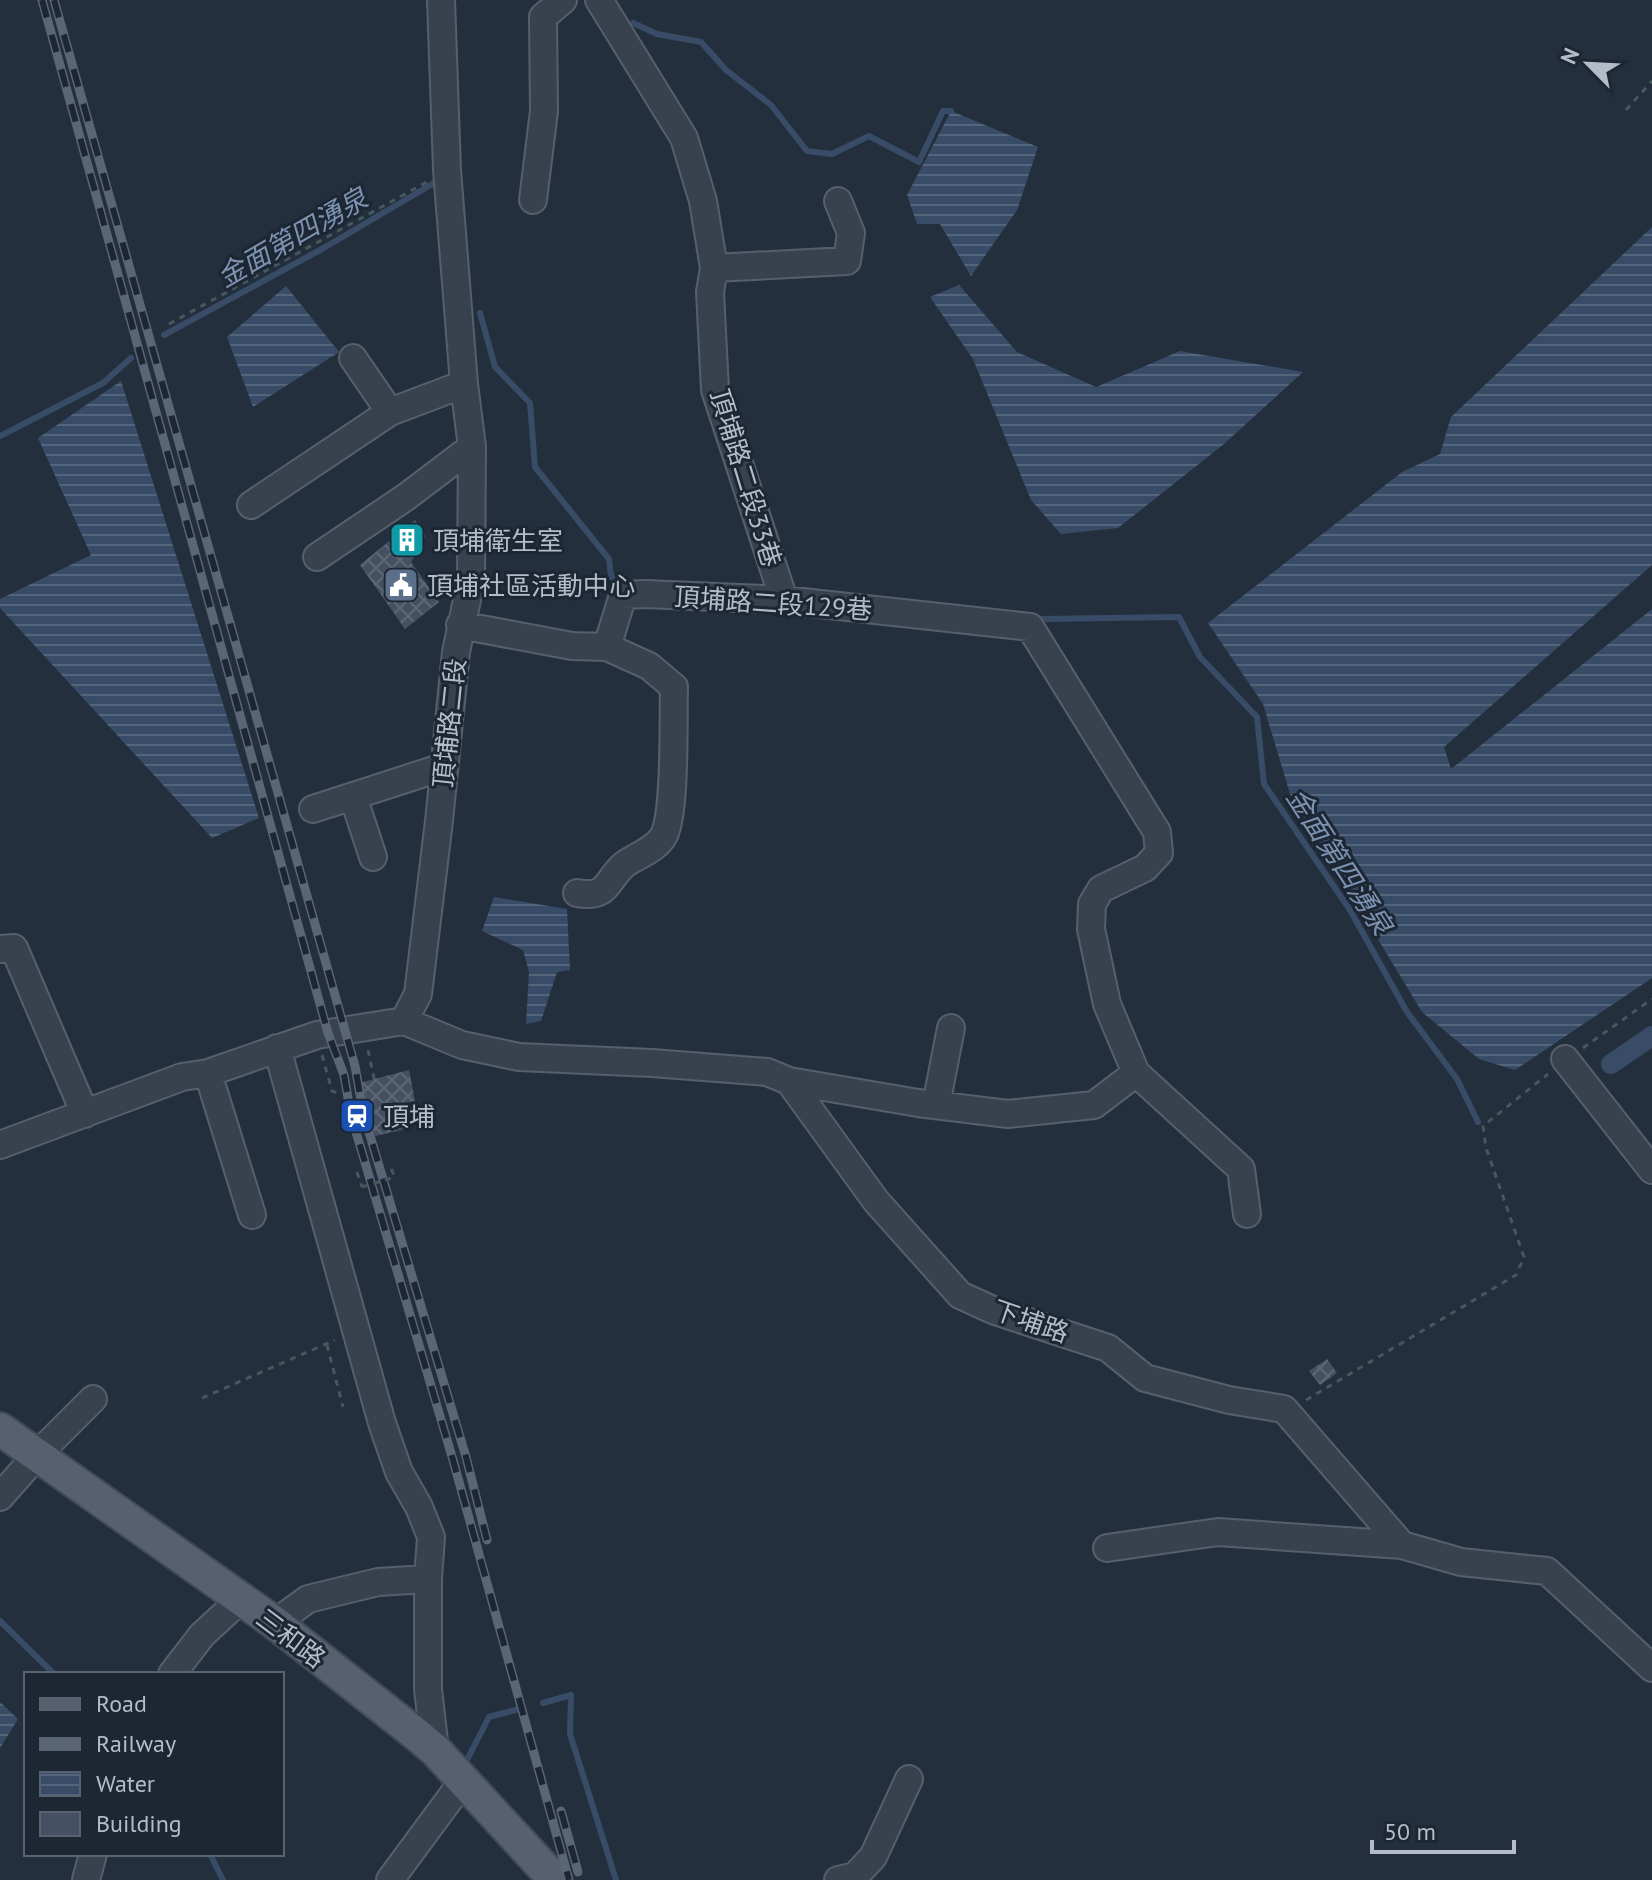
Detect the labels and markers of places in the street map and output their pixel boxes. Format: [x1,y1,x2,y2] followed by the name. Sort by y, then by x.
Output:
[388,521,426,559] building icon: 頂埔衛生室
[433,524,563,557] place label: 頂埔衛生室
[382,566,420,604] public building icon: 頂埔社區活動中心
[427,569,635,602] place label: 頂埔社區活動中心
[338,1097,376,1135] station icon: 頂埔
[383,1100,435,1133] place label: 頂埔

